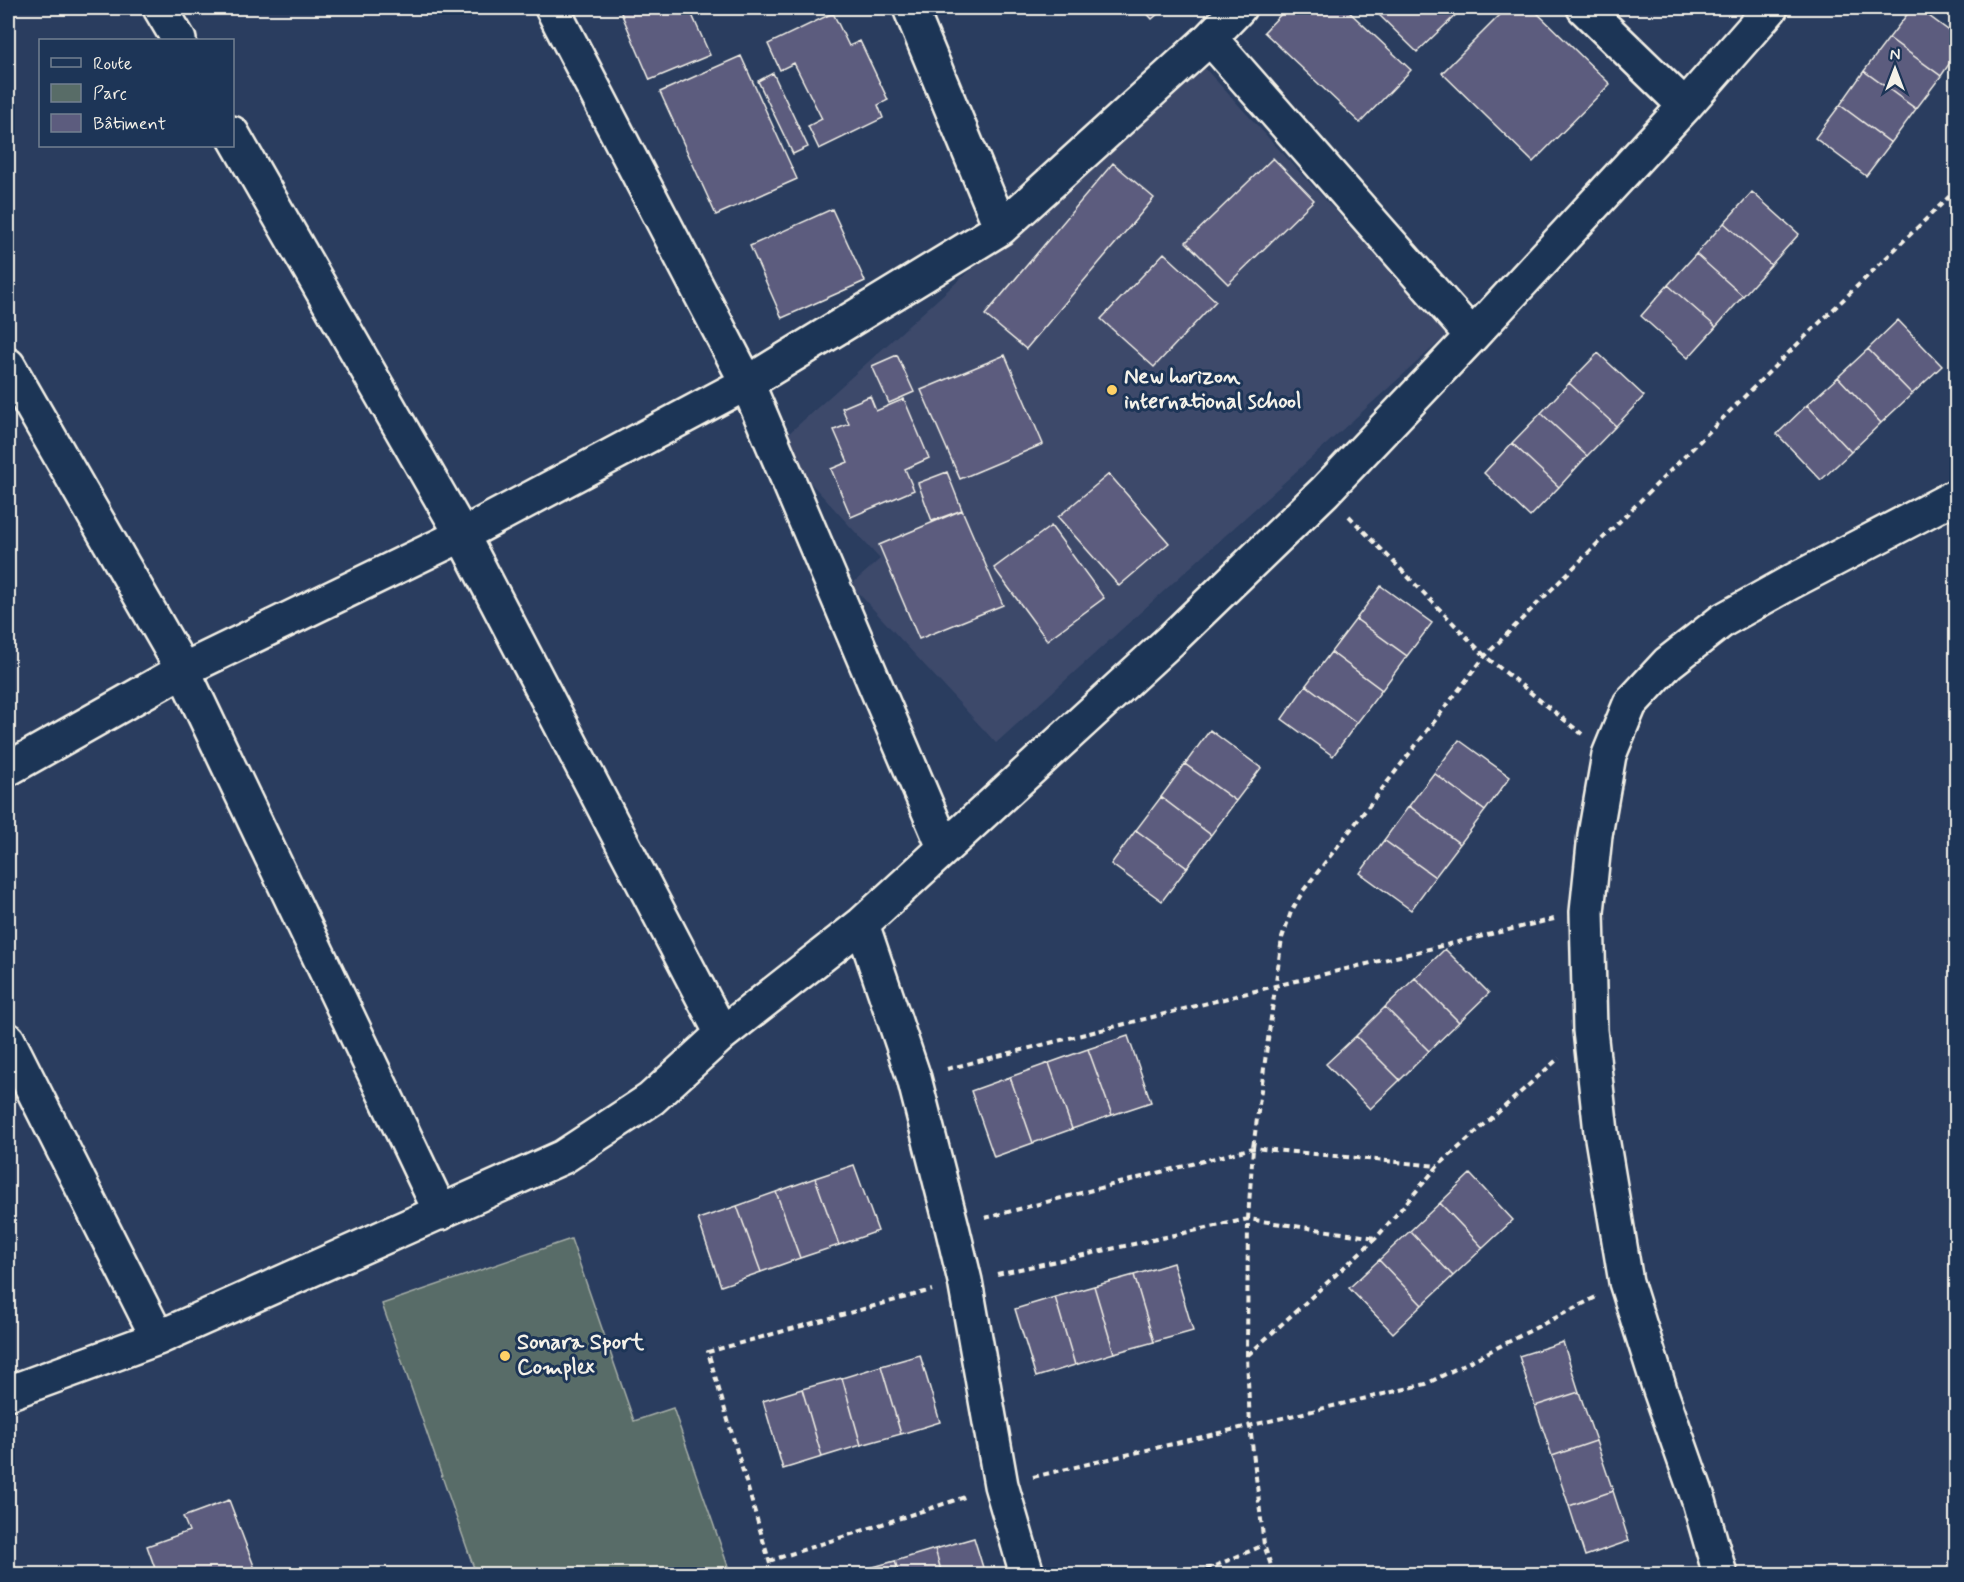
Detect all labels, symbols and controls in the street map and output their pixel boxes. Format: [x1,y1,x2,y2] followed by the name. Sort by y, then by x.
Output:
[39,39,234,147] legend
[1865,39,1925,99] north arrow
[1890,45,1900,66] text: N
[93,52,132,76] text: Route
[93,82,127,106] text: Parc
[93,112,166,136] text: Bâtiment
[1124,363,1302,416] place label: New horizon international school
[1105,383,1119,397] marker: New horizon international school
[517,1329,645,1382] place label: Sonara Sport Complex
[498,1349,512,1363] marker: Sonara Sport Complex

